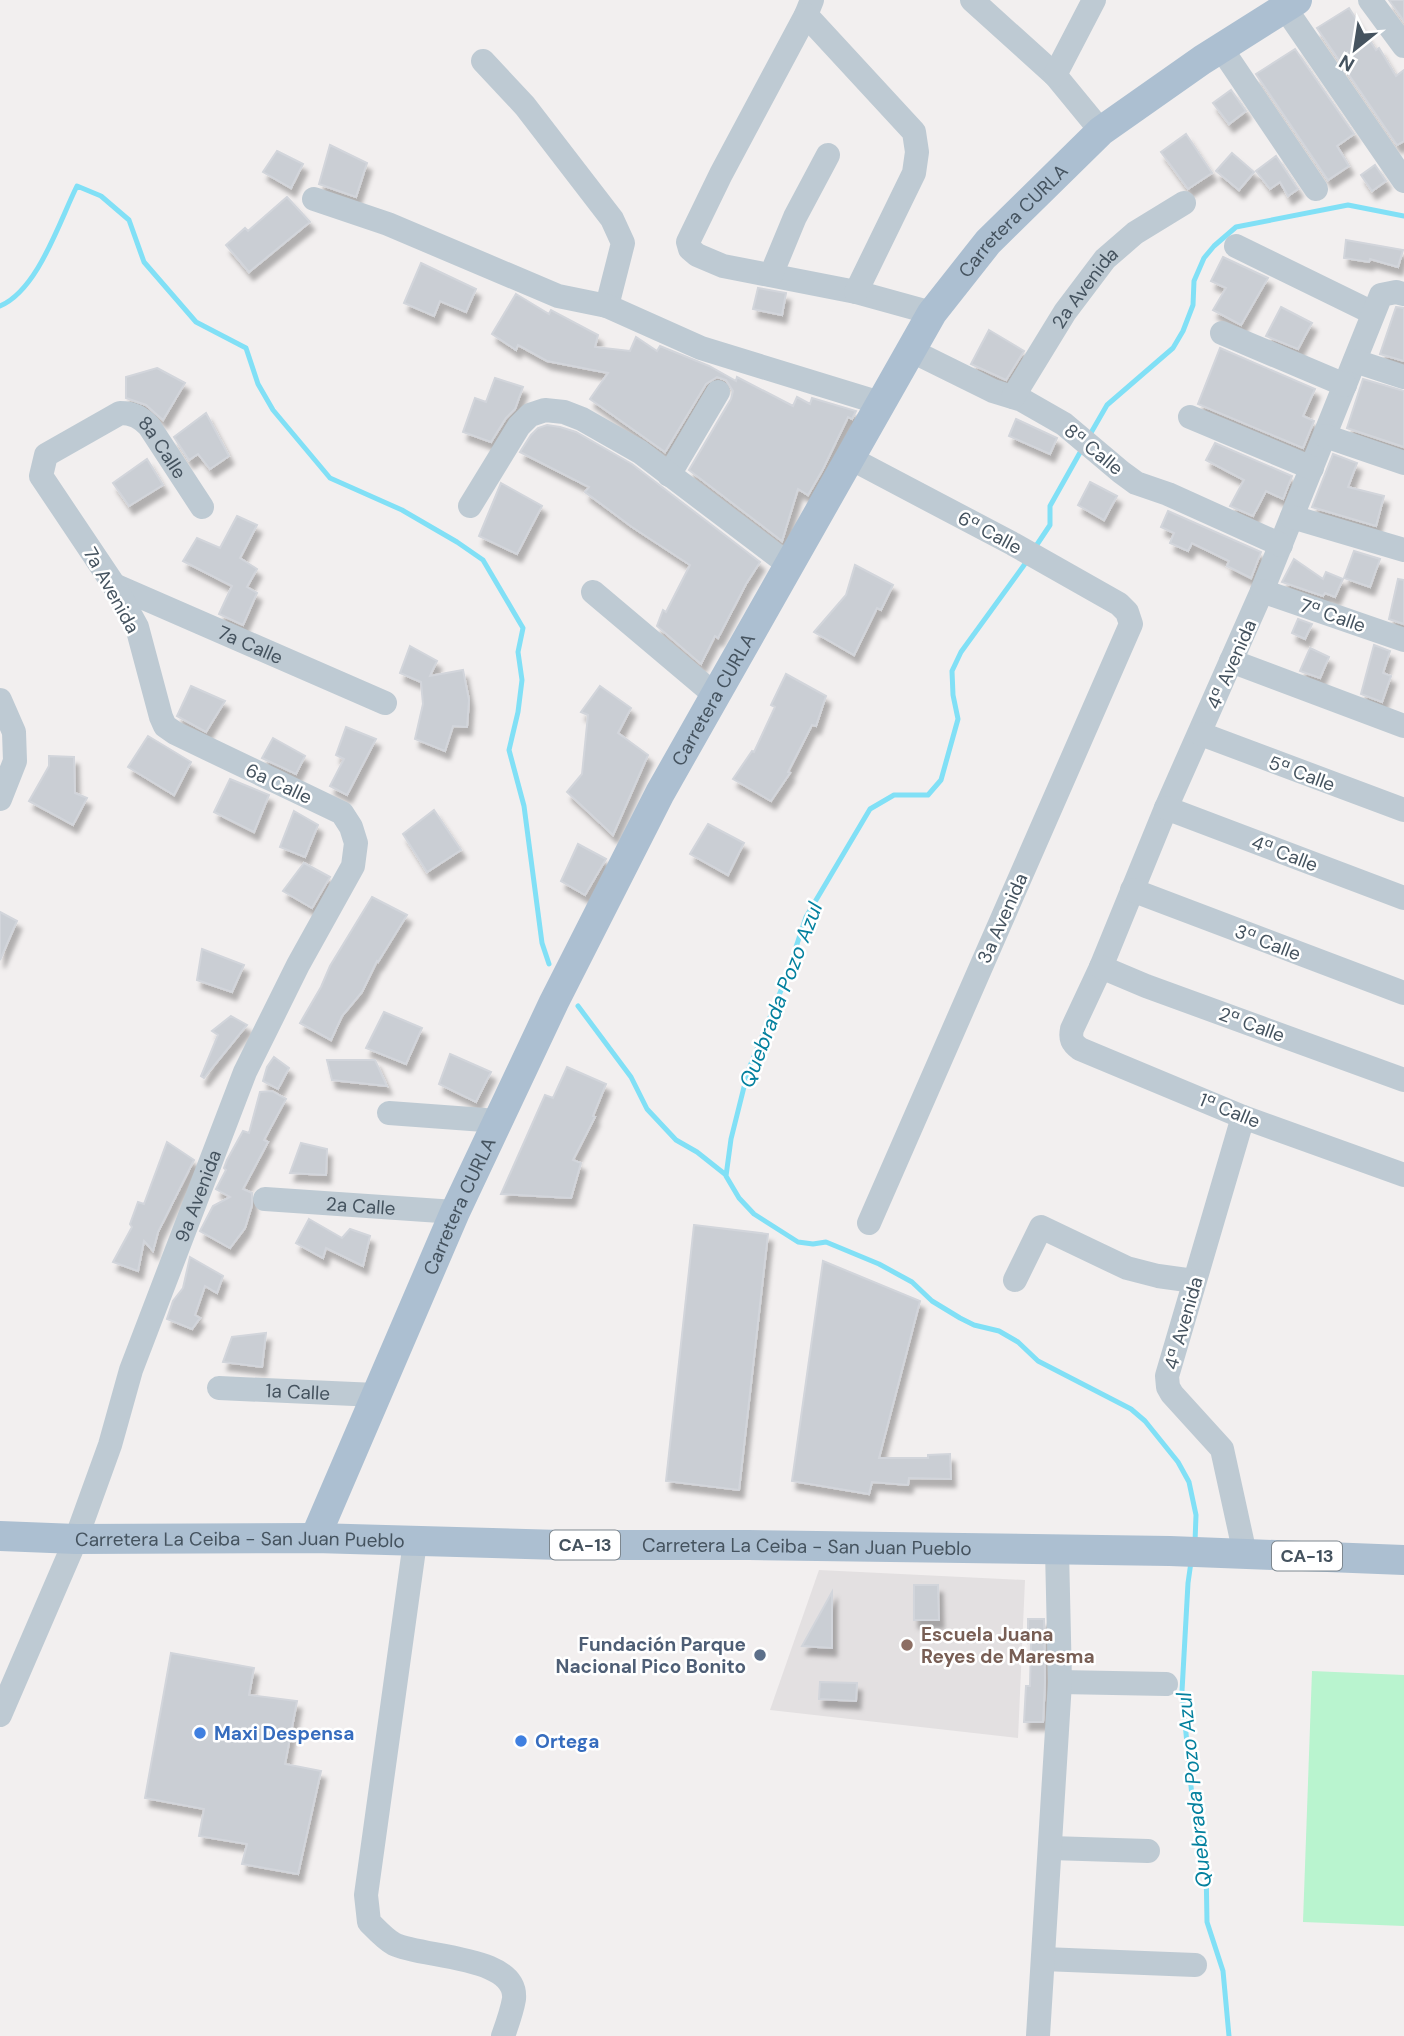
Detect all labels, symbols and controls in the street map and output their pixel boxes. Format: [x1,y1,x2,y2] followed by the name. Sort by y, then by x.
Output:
[1320,14,1390,84] north arrow
[1334,49,1359,78] text: N
[953,158,1074,283] street label: Carretera CURLA
[1046,241,1123,333] street label: 2a Avenida
[133,410,192,484] street label: 8a Calle
[1059,418,1128,481] street label: 8ª Calle
[953,505,1026,560] street label: 6ª Calle
[78,543,145,638] street label: 7a Avenida
[1297,593,1369,638] street label: 7ª Calle
[1201,616,1262,713] street label: 4ª Avenida
[214,620,287,670] street label: 7a Calle
[666,628,761,770] street label: Carretera CURLA
[1265,750,1339,797] street label: 5ª Calle
[242,757,316,810] street label: 6a Calle
[1248,829,1321,877] street label: 4ª Calle
[971,869,1033,967] street label: 3a Avenida
[733,898,829,1092] water label: Quebrada Pozo Azul
[1231,919,1304,966] street label: 3ª Calle
[1215,1001,1288,1048] street label: 2ª Calle
[1196,1087,1264,1134] street label: 1ª Calle
[418,1133,502,1279] street label: Carretera CURLA
[169,1146,227,1246] street label: 9a Avenida
[325,1191,396,1221] street label: 2a Calle
[1158,1274,1209,1372] street label: 4ª Avenida
[265,1378,331,1406] street label: 1a Calle
[75,1526,405,1554] street label: Carretera La Ceiba - San Juan Pueblo
[550,1530,620,1560] road number: CA-13
[642,1533,972,1561] street label: Carretera La Ceiba - San Juan Pueblo
[1272,1541,1342,1570] road number: CA-13
[921,1622,1095,1669] place label: Escuela Juana Reyes de Maresma
[556,1632,746,1679] place label: Fundación Parque Nacional Pico Bonito
[899,1637,915,1653] marker: Escuela Juana Reyes de Maresma
[752,1647,768,1663] marker: Fundación Parque Nacional Pico Bonito
[1170,1691,1218,1889] water label: Quebrada Pozo Azul
[214,1721,354,1746] place label: Maxi Despensa
[192,1725,208,1741] marker: Maxi Despensa
[535,1729,599,1754] place label: Ortega
[513,1733,529,1749] marker: Ortega

